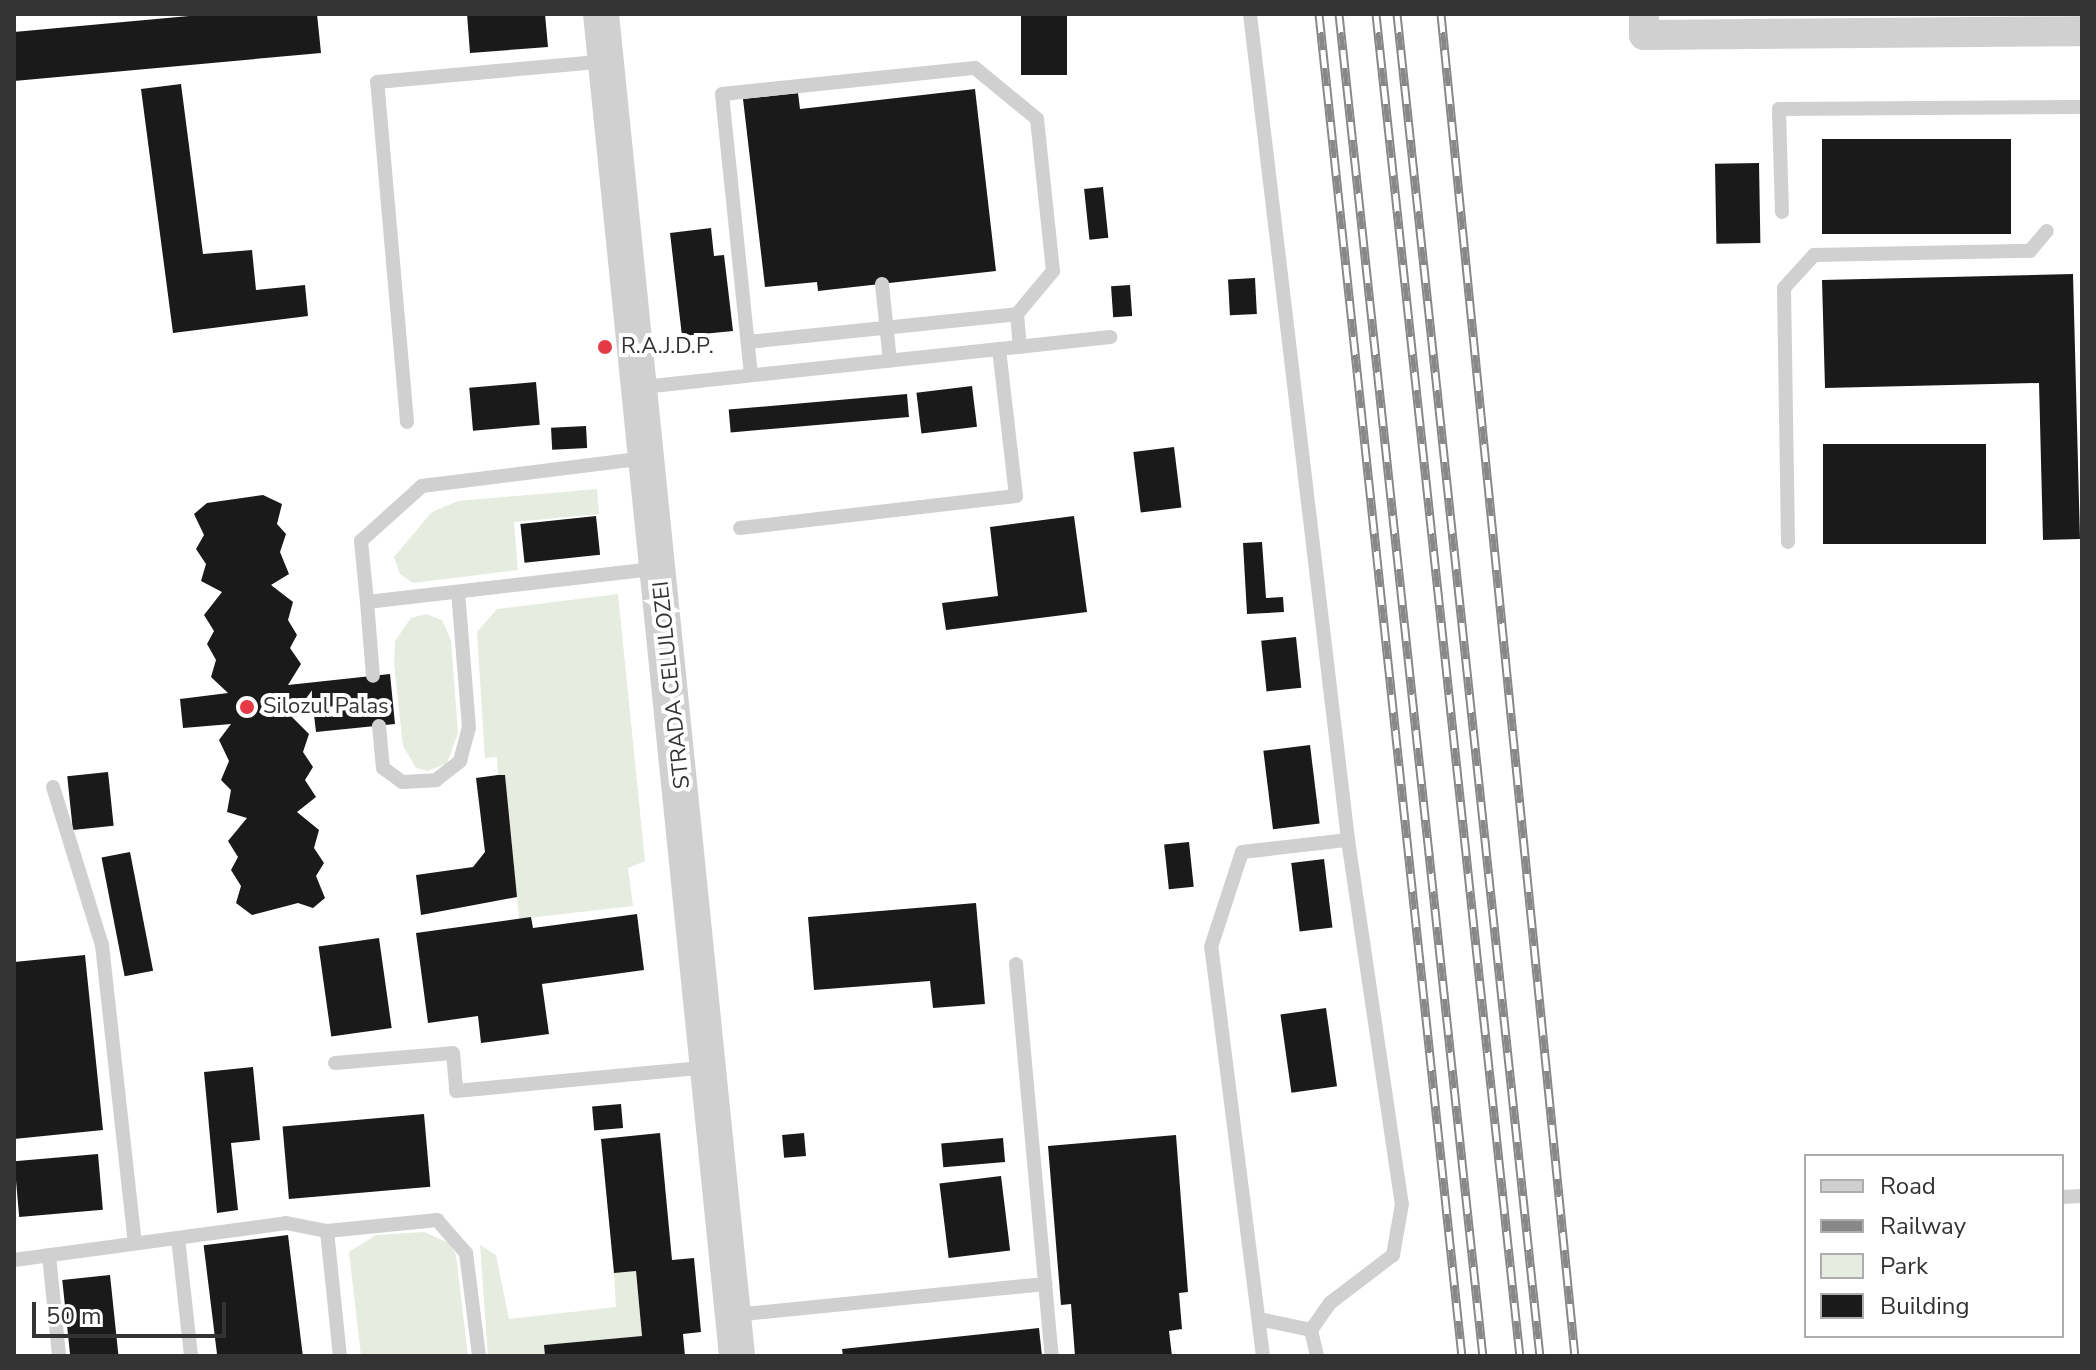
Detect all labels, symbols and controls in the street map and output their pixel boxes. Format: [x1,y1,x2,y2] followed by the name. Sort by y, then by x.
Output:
[621,334,714,360] place label: R.A.J.D.P.
[596,338,614,356] marker: R.A.J.D.P.
[648,580,696,790] street label: STRADA CELULOZEI
[263,694,389,720] place label: Silozul Palas
[238,698,256,716] marker: Silozul Palas
[1804,1154,2064,1338] legend
[1880,1170,1936,1202] text: Road
[1880,1210,1966,1242] text: Railway
[1880,1250,1928,1282] text: Park
[36,1286,230,1336] scale bar
[1880,1290,1970,1322] text: Building
[46,1300,102,1332] text: 50 m

